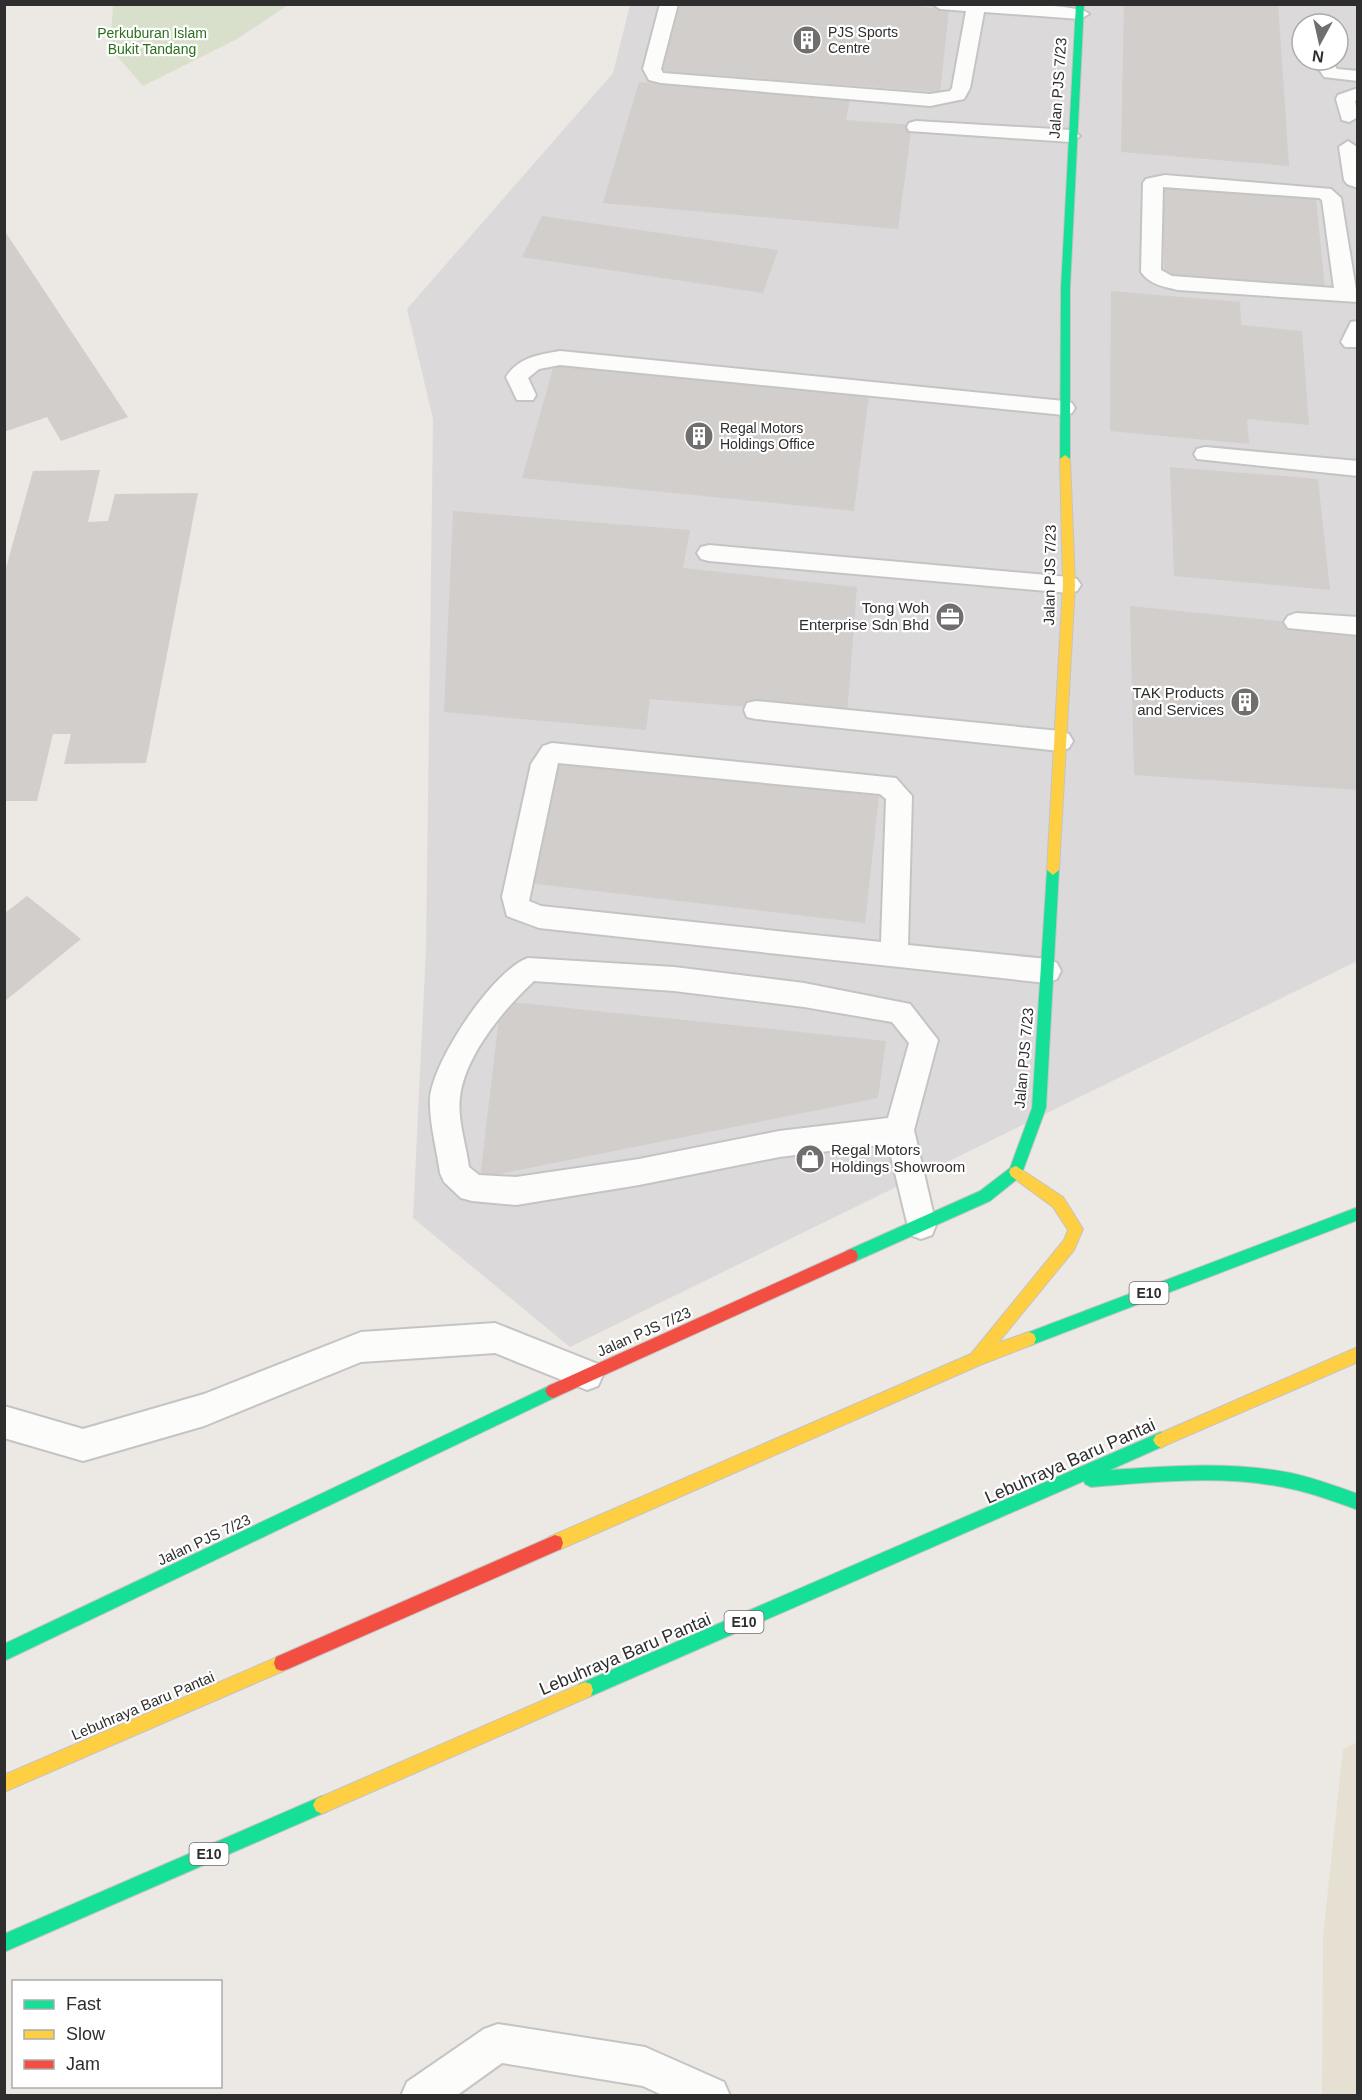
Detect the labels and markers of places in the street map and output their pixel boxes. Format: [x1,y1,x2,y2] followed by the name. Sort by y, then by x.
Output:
[791,24,823,56] building icon: PJS Sports Centre
[828,24,898,56] place label: PJS Sports Centre
[683,420,715,452] building icon: Regal Motors Holdings Office
[720,420,815,452] place label: Regal Motors Holdings Office
[799,599,929,633] place label: Tong Woh Enterprise Sdn Bhd
[934,601,966,633] office icon: Tong Woh Enterprise Sdn Bhd
[1133,684,1224,718] place label: TAK Products and Services
[1229,686,1261,718] building icon: TAK Products and Services
[831,1141,965,1175] place label: Regal Motors Holdings Showroom
[794,1143,826,1175] shop icon: Regal Motors Holdings Showroom

